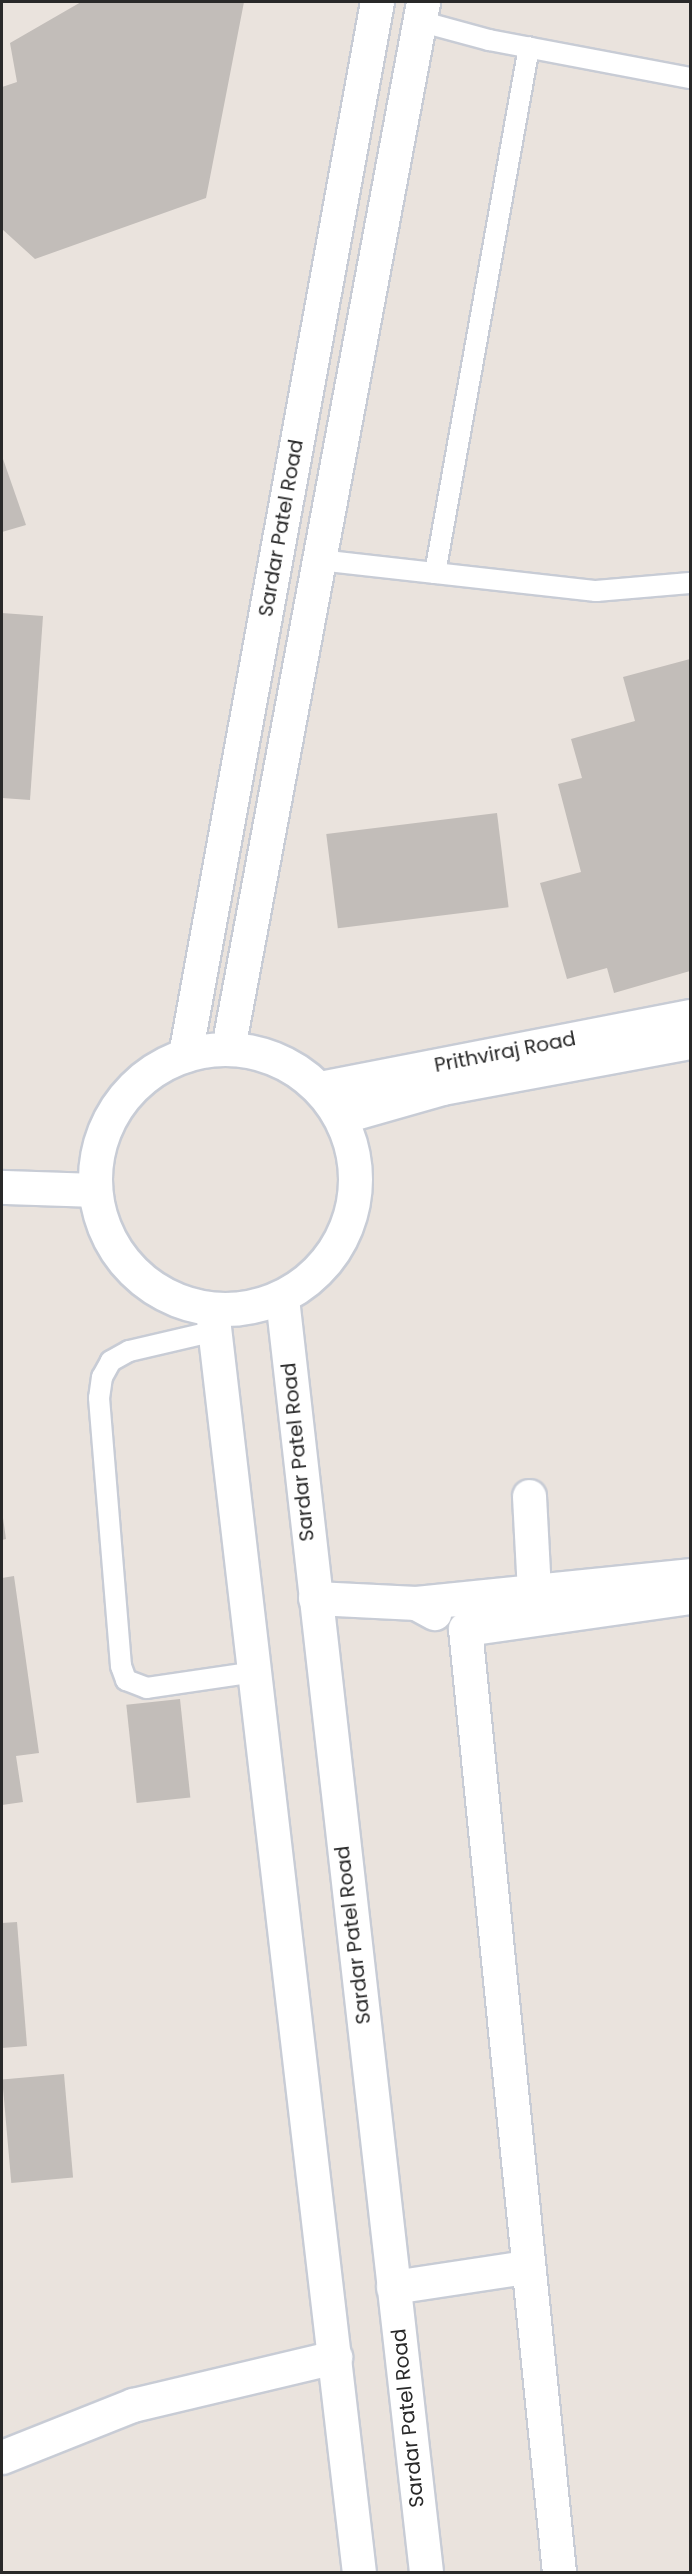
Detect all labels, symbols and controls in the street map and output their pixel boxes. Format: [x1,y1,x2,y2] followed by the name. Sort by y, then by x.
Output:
[254,437,308,619] street label: Sardar Patel Road
[432,1027,578,1077] street label: Prithviraj Road
[277,1361,319,1543] street label: Sardar Patel Road
[330,1844,376,2026] street label: Sardar Patel Road
[387,2327,429,2509] street label: Sardar Patel Road

